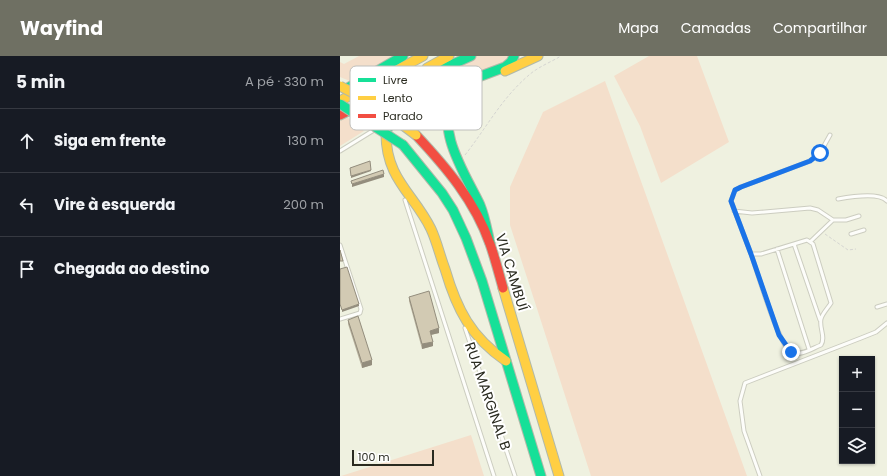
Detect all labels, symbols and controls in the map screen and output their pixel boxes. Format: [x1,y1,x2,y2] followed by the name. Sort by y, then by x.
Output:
[20,15,103,42] text: Wayfind
[618,18,659,38] text: Mapa
[681,18,751,38] text: Camadas
[773,18,867,38] text: Compartilhar
[350,66,482,130] legend
[16,70,65,94] text: 5 min
[245,72,324,91] text: A pé · 330 m
[383,72,408,88] text: Livre
[383,90,413,106] text: Lento
[383,108,423,124] text: Parado
[16,130,38,152] icon: ahead
[54,130,166,151] text: Siga em frente
[287,131,324,150] text: 130 m
[811,144,829,162] route start
[16,194,38,216] icon: left
[54,194,176,215] text: Vire à esquerda
[283,195,324,214] text: 200 m
[491,231,533,314] street label: VIA CAMBUÍ
[16,258,38,280] icon: arrive
[54,258,210,279] text: Chegada ao destino
[460,339,516,453] street label: RUA MARGINAL B
[782,343,800,361] route end
[839,356,875,464] map controls
[839,356,875,392] button: +
[839,392,875,428] button: −
[839,428,875,464] button: layers
[352,448,434,467] scale bar
[358,449,390,465] text: 100 m

